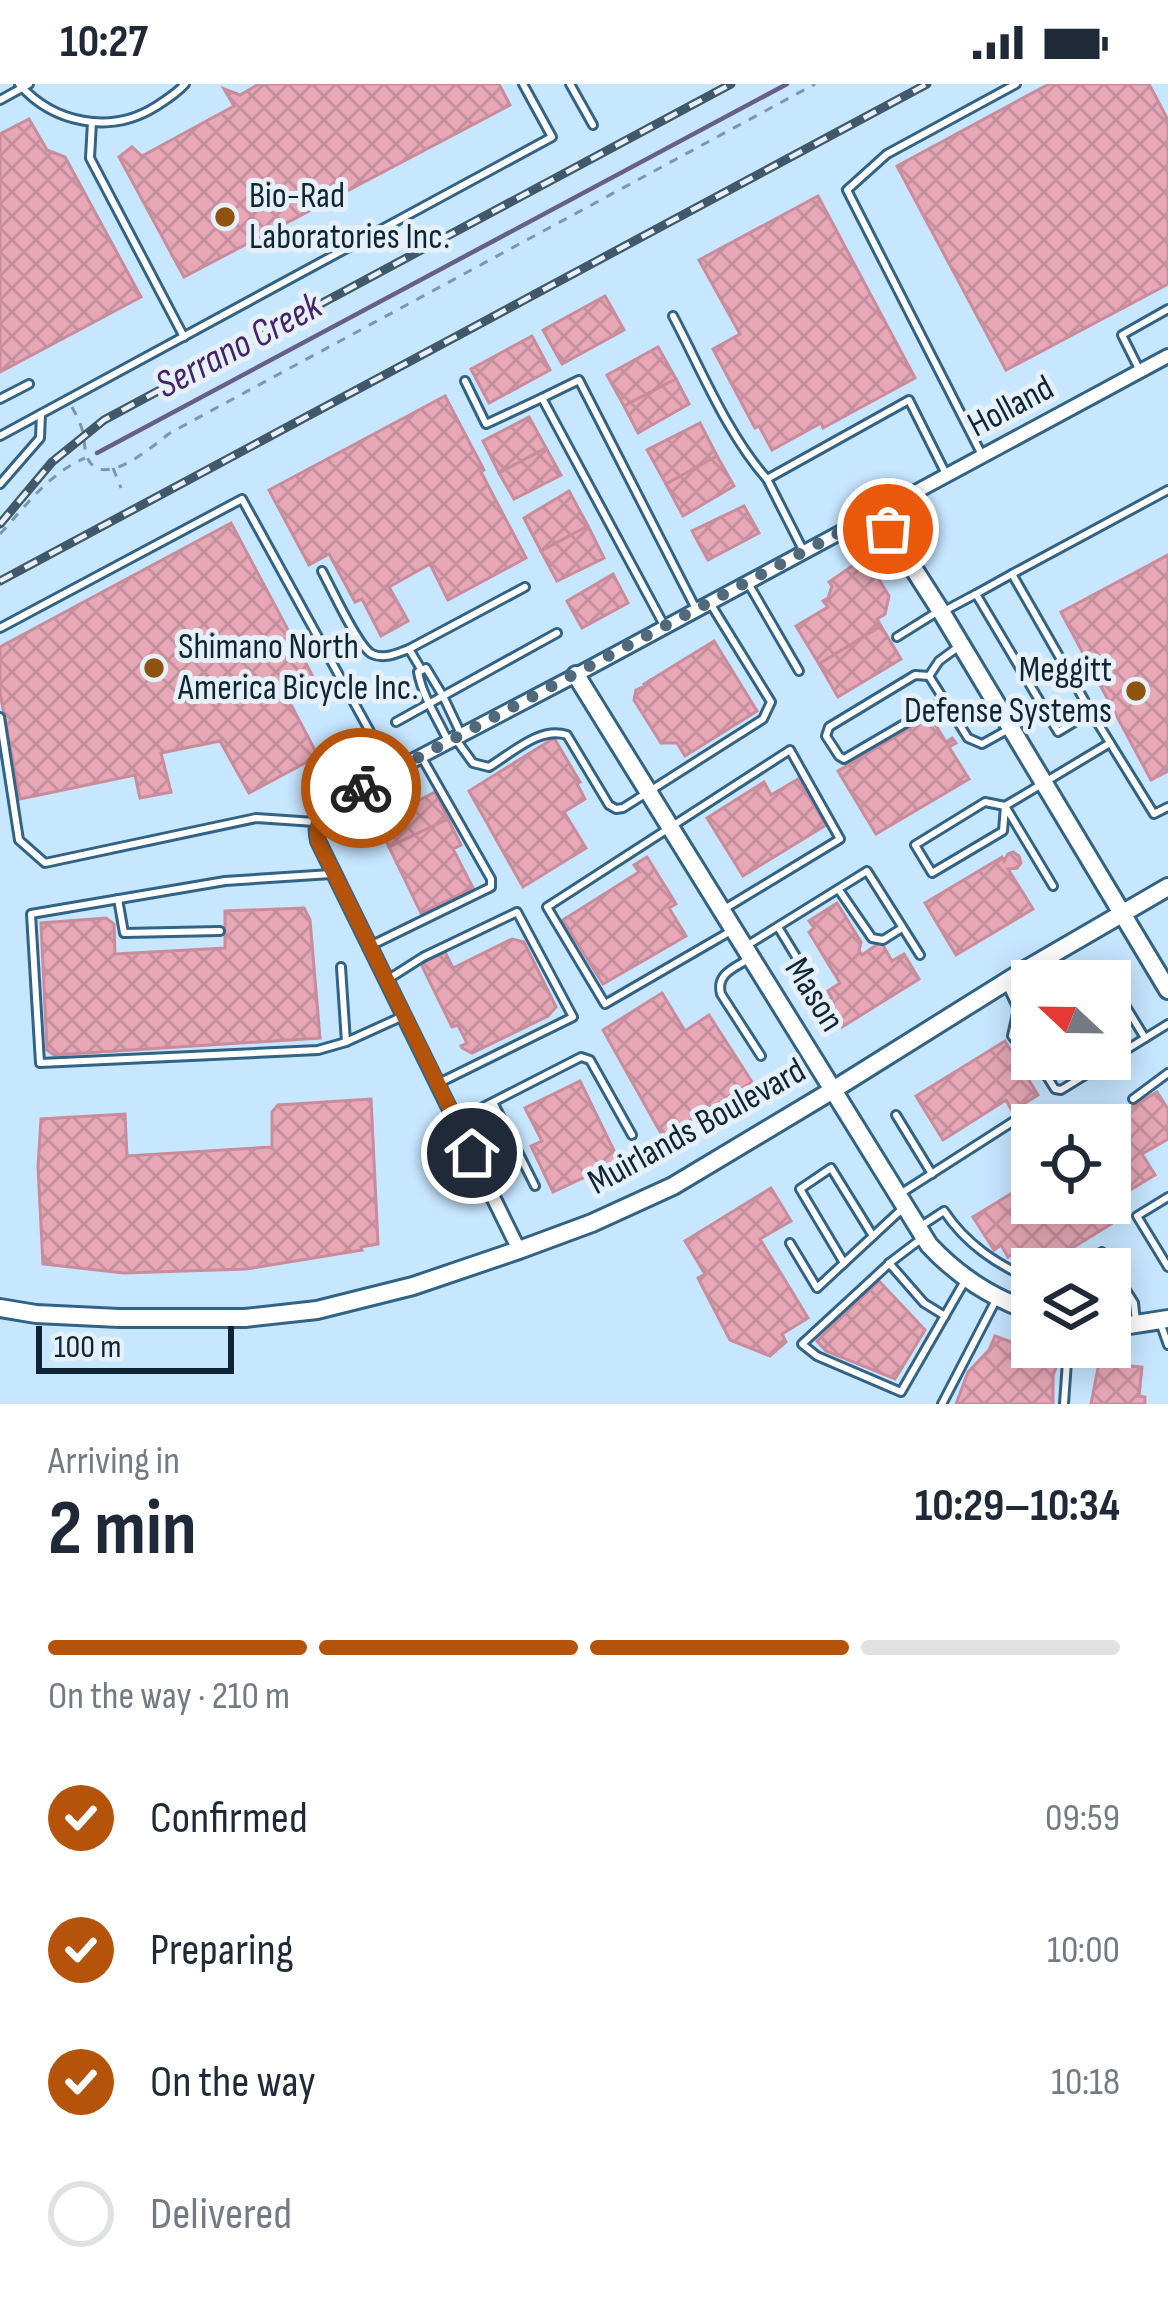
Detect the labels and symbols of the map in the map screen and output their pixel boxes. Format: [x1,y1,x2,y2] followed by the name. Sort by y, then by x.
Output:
[249,175,450,259] place label: Bio-Rad Laboratories Inc.
[212,204,238,230] marker: Bio-Rad Laboratories Inc.
[148,282,331,409] water label: Serrano Creek
[961,367,1061,447] street label: Holland
[837,478,939,580] pin
[177,626,419,710] place label: Shimano North America Bicycle Inc.
[904,649,1112,733] place label: Meggitt Defense Systems
[141,655,167,681] marker: Shimano North America Bicycle Inc.
[1123,678,1149,704] marker: Meggitt Defense Systems
[301,728,421,848] courier
[775,950,853,1040] street label: Mason
[1011,960,1131,1080] north arrow
[581,1050,813,1204] street label: Muirlands Boulevard
[421,1102,523,1204] pin
[36,1320,234,1373] scale bar

